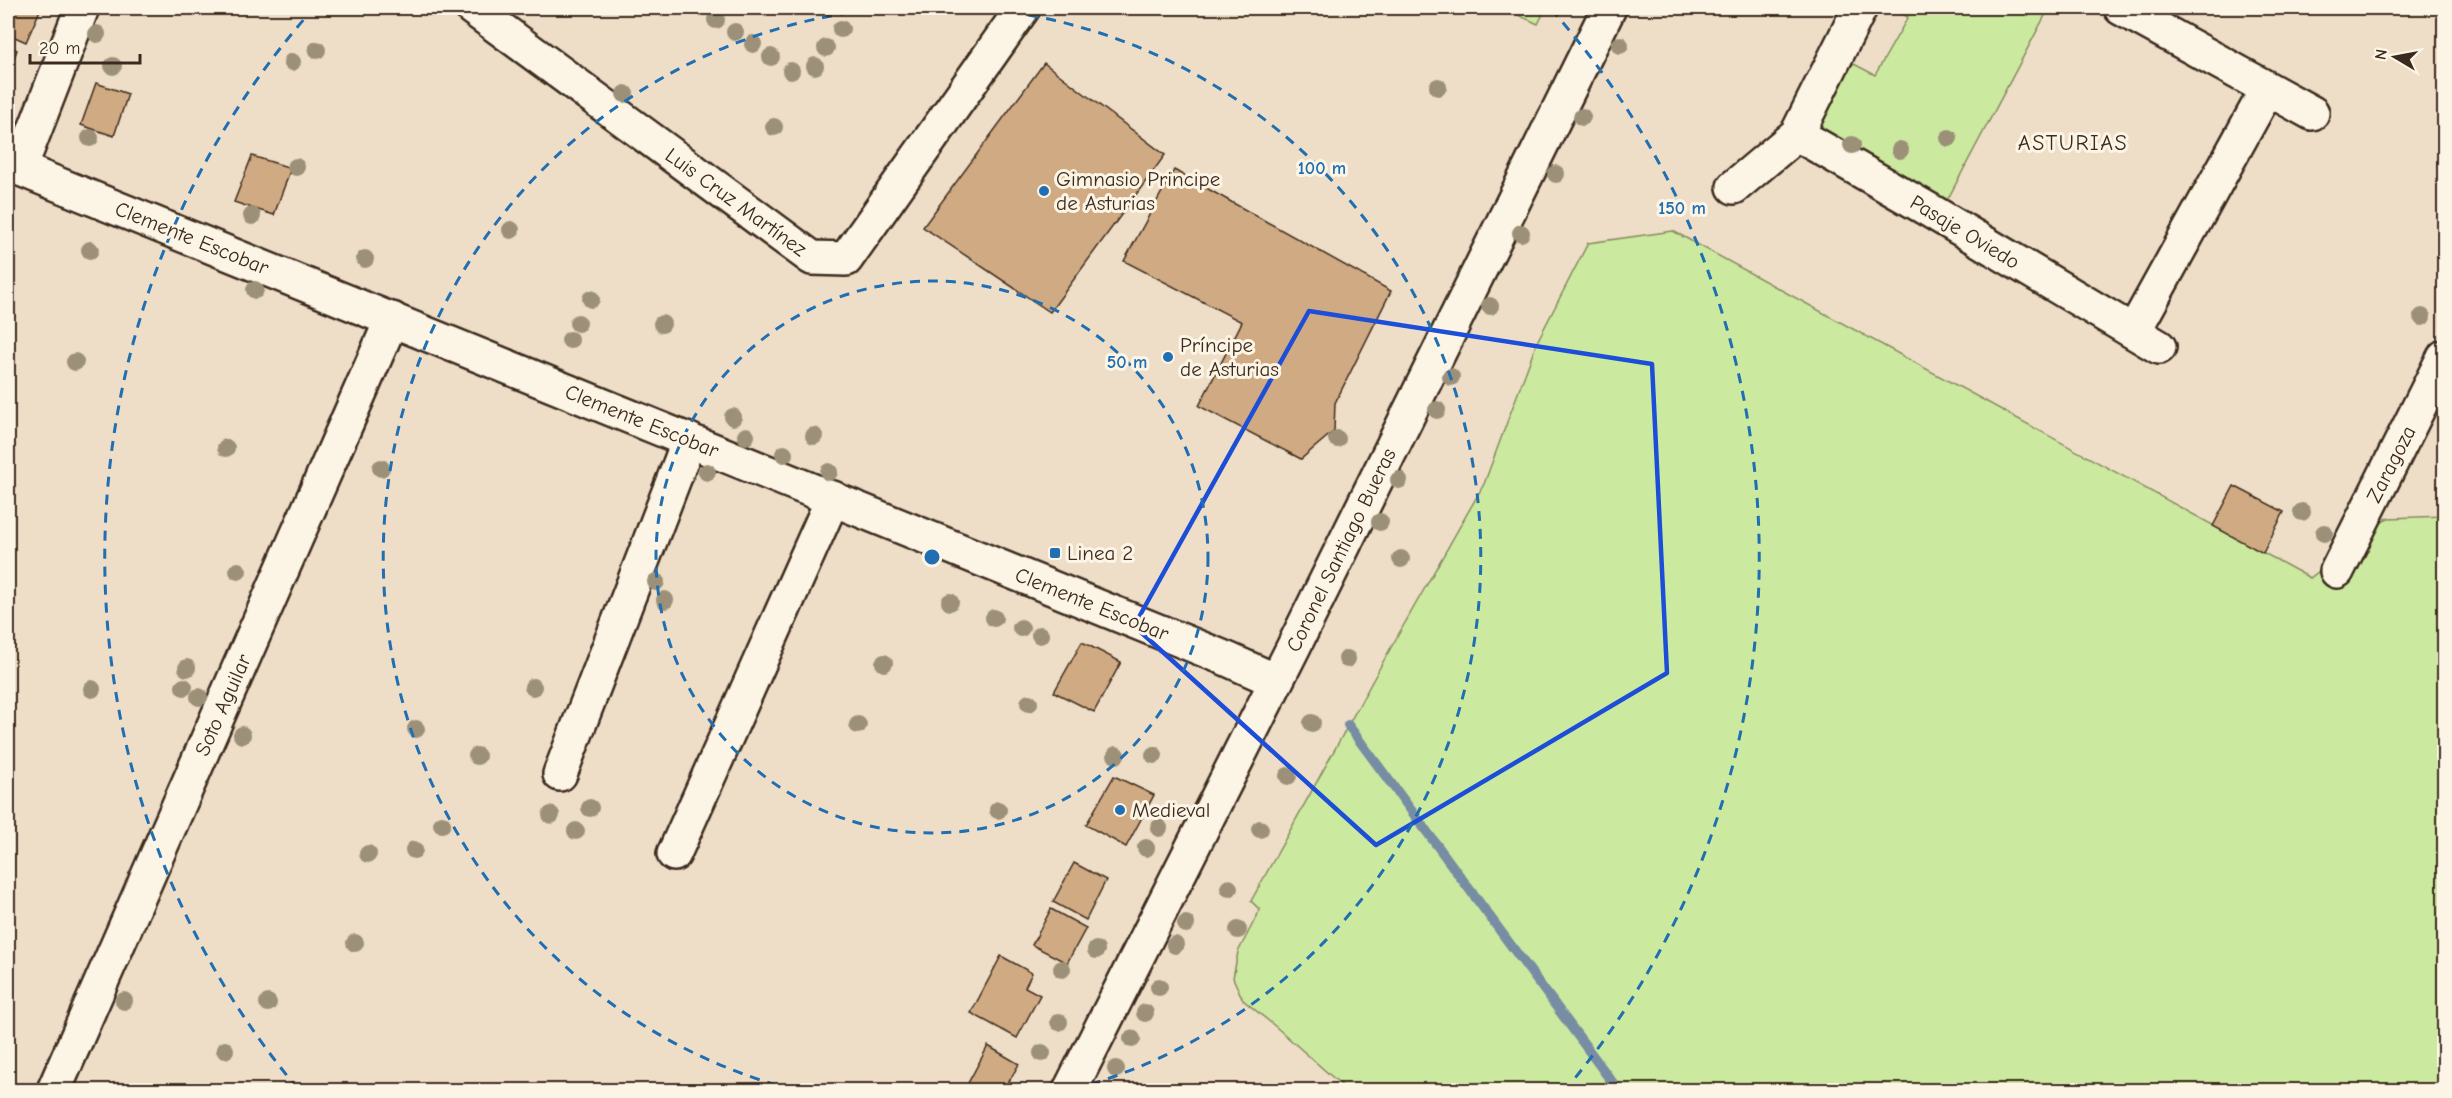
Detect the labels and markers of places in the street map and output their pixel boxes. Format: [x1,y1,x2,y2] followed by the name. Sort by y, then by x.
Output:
[1056,167,1220,215] place label: Gimnasio Principe de Asturias
[1037,184,1051,198] marker: Gimnasio Principe de Asturias
[1180,333,1279,381] place label: Príncipe de Asturias
[1161,350,1175,364] marker: Príncipe de Asturias
[1067,541,1133,565] place label: Linea 2
[1048,546,1062,560] marker: Linea 2
[922,547,942,567] centre of rings
[1132,798,1210,822] place label: Medieval
[1113,803,1127,817] marker: Medieval

